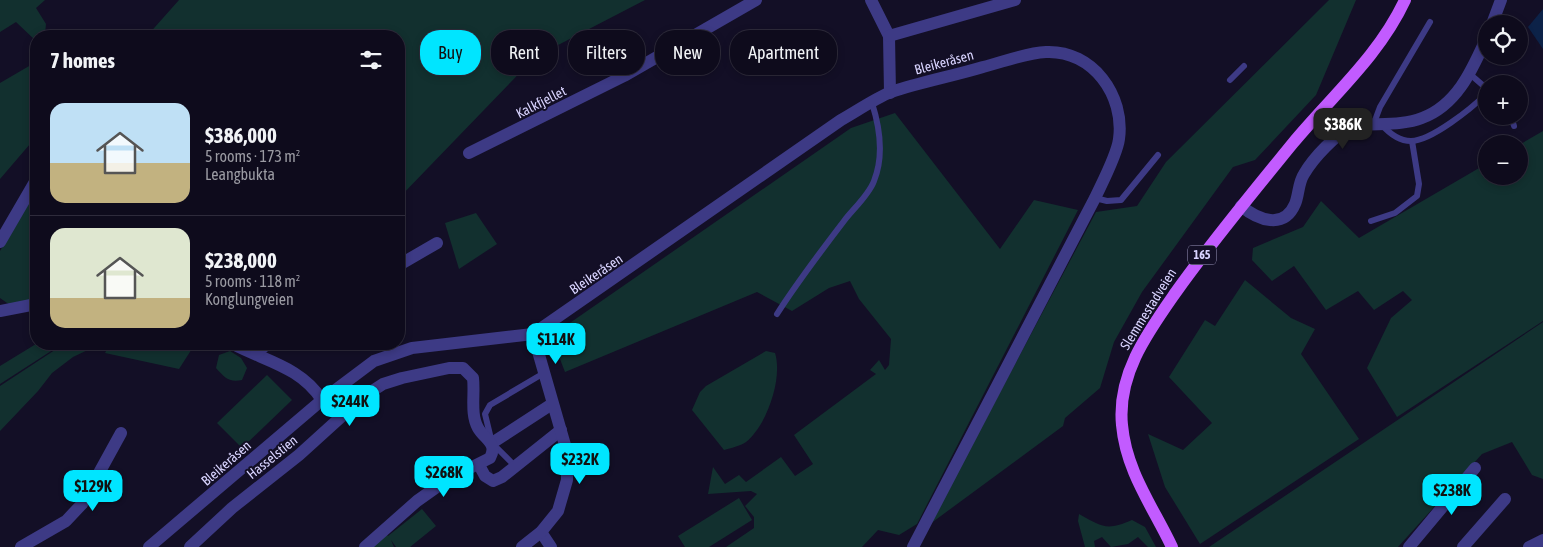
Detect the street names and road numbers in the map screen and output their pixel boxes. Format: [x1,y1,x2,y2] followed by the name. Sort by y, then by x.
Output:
[913,46,975,78] street label: Bleikeråsen
[513,83,569,121] street label: Kalkfjellet
[1188,246,1216,264] road number: 165
[566,250,626,298] street label: Bleikeråsen
[1117,265,1179,353] street label: Slemmestadveien
[244,432,300,482] street label: Hasselstien
[198,437,254,489] street label: Bleikeråsen

